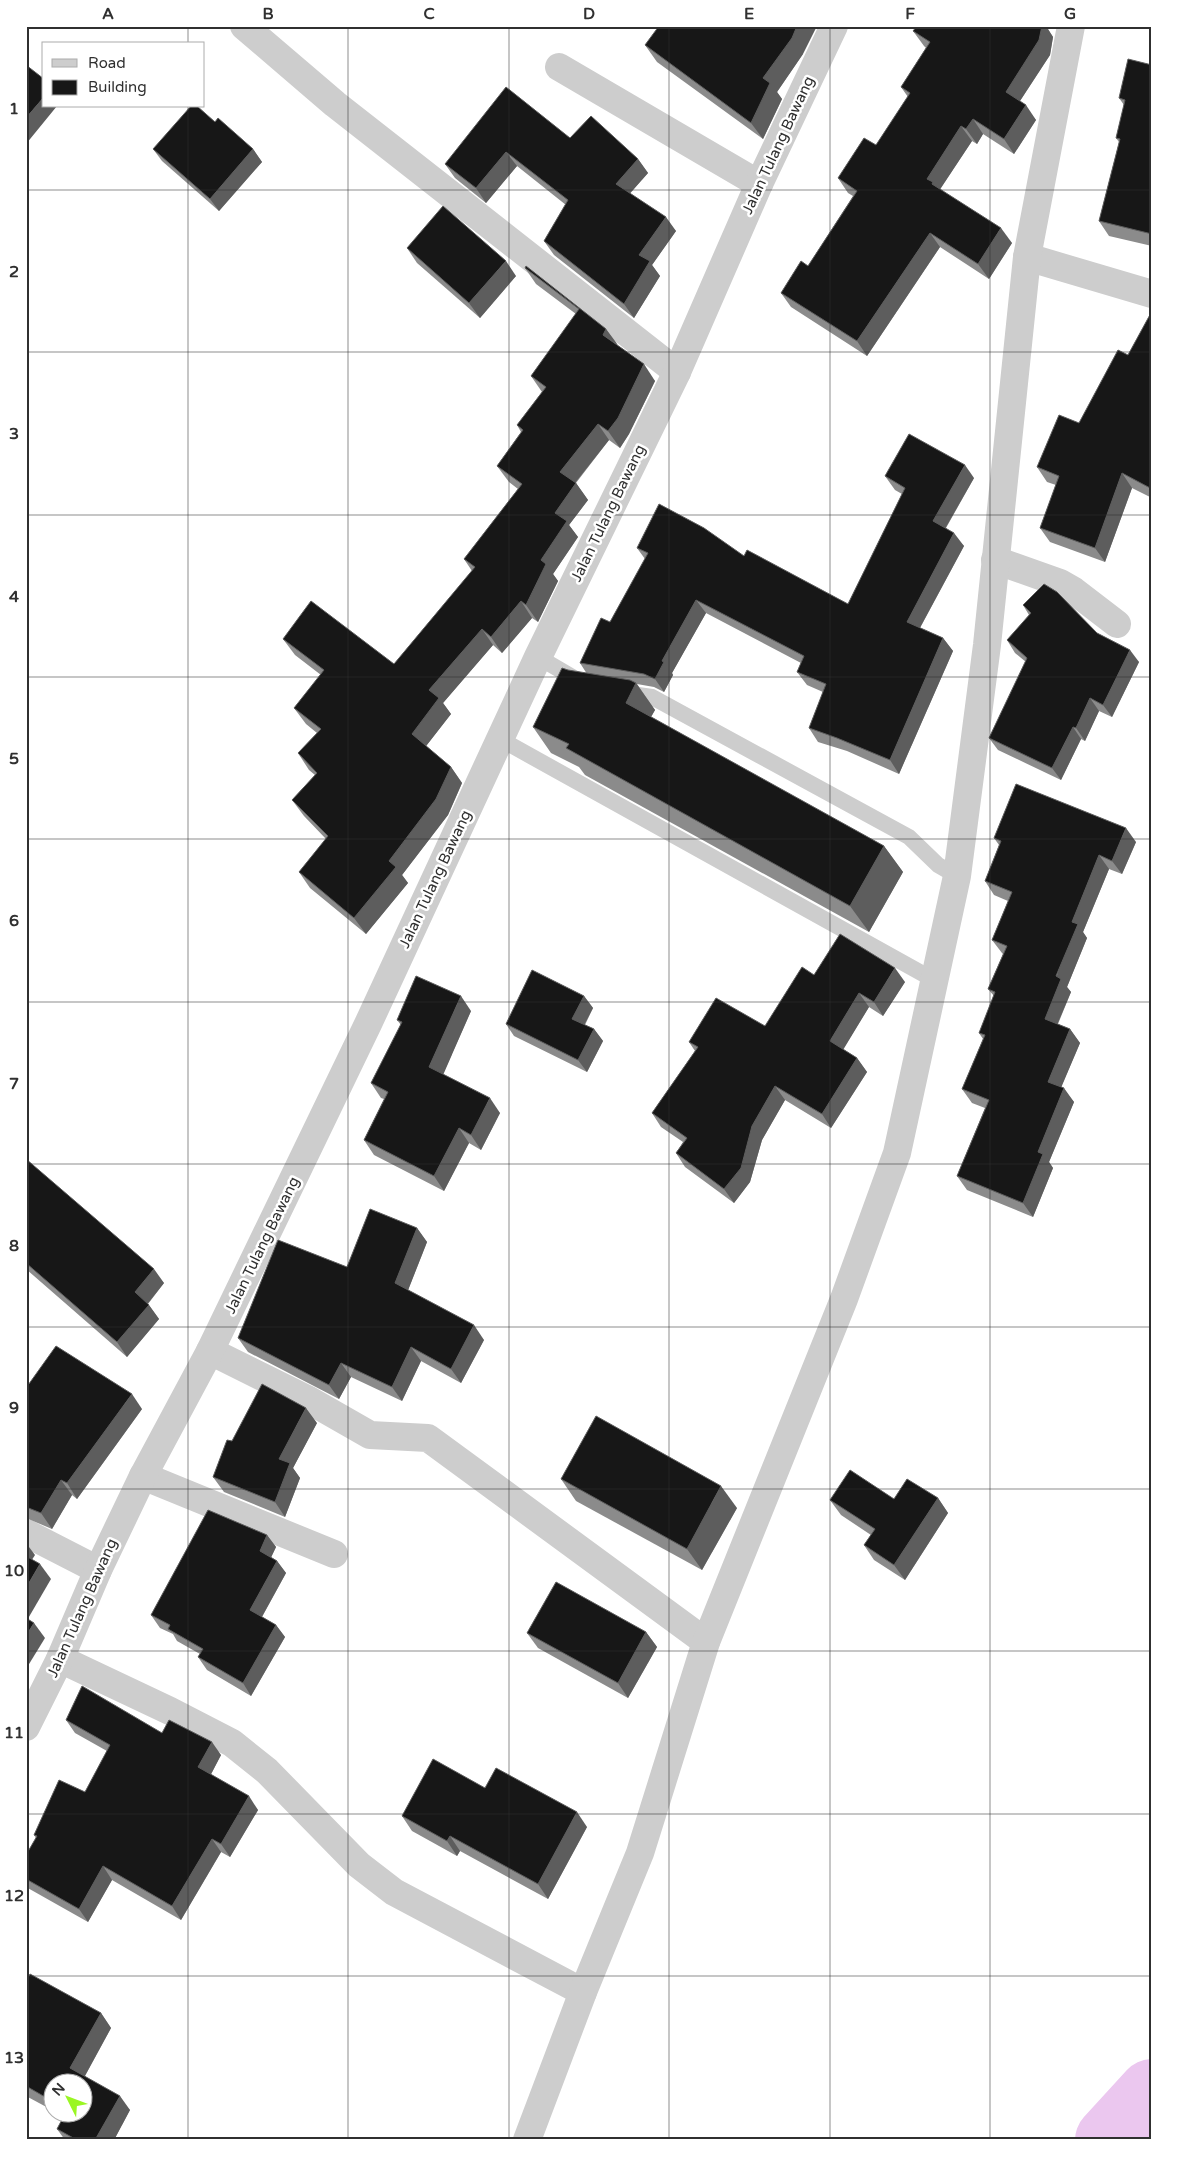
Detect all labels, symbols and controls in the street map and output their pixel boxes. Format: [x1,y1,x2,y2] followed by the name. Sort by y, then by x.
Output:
[102,4,114,24] text: A
[262,4,274,24] text: B
[423,4,435,24] text: C
[583,4,595,24] text: D
[744,4,754,24] text: E
[905,4,915,24] text: F
[1064,4,1076,24] text: G
[42,42,205,108] legend
[88,54,126,72] text: Road
[738,73,818,217] street label: Jalan Tulang Bawang
[88,78,147,96] text: Building
[9,99,19,119] text: 1
[9,262,19,282] text: 2
[9,424,19,444] text: 3
[567,442,649,584] street label: Jalan Tulang Bawang
[9,587,19,607] text: 4
[9,749,19,769] text: 5
[395,807,475,951] street label: Jalan Tulang Bawang
[9,911,19,931] text: 6
[9,1074,19,1094] text: 7
[221,1174,303,1316] street label: Jalan Tulang Bawang
[9,1236,19,1256] text: 8
[9,1398,19,1418] text: 9
[43,1536,121,1680] street label: Jalan Tulang Bawang
[4,1561,24,1581] text: 10
[4,1723,24,1743] text: 11
[4,1886,24,1906] text: 12
[4,2048,24,2068] text: 13
[42,2074,92,2124] north arrow
[49,2080,69,2100] text: N

